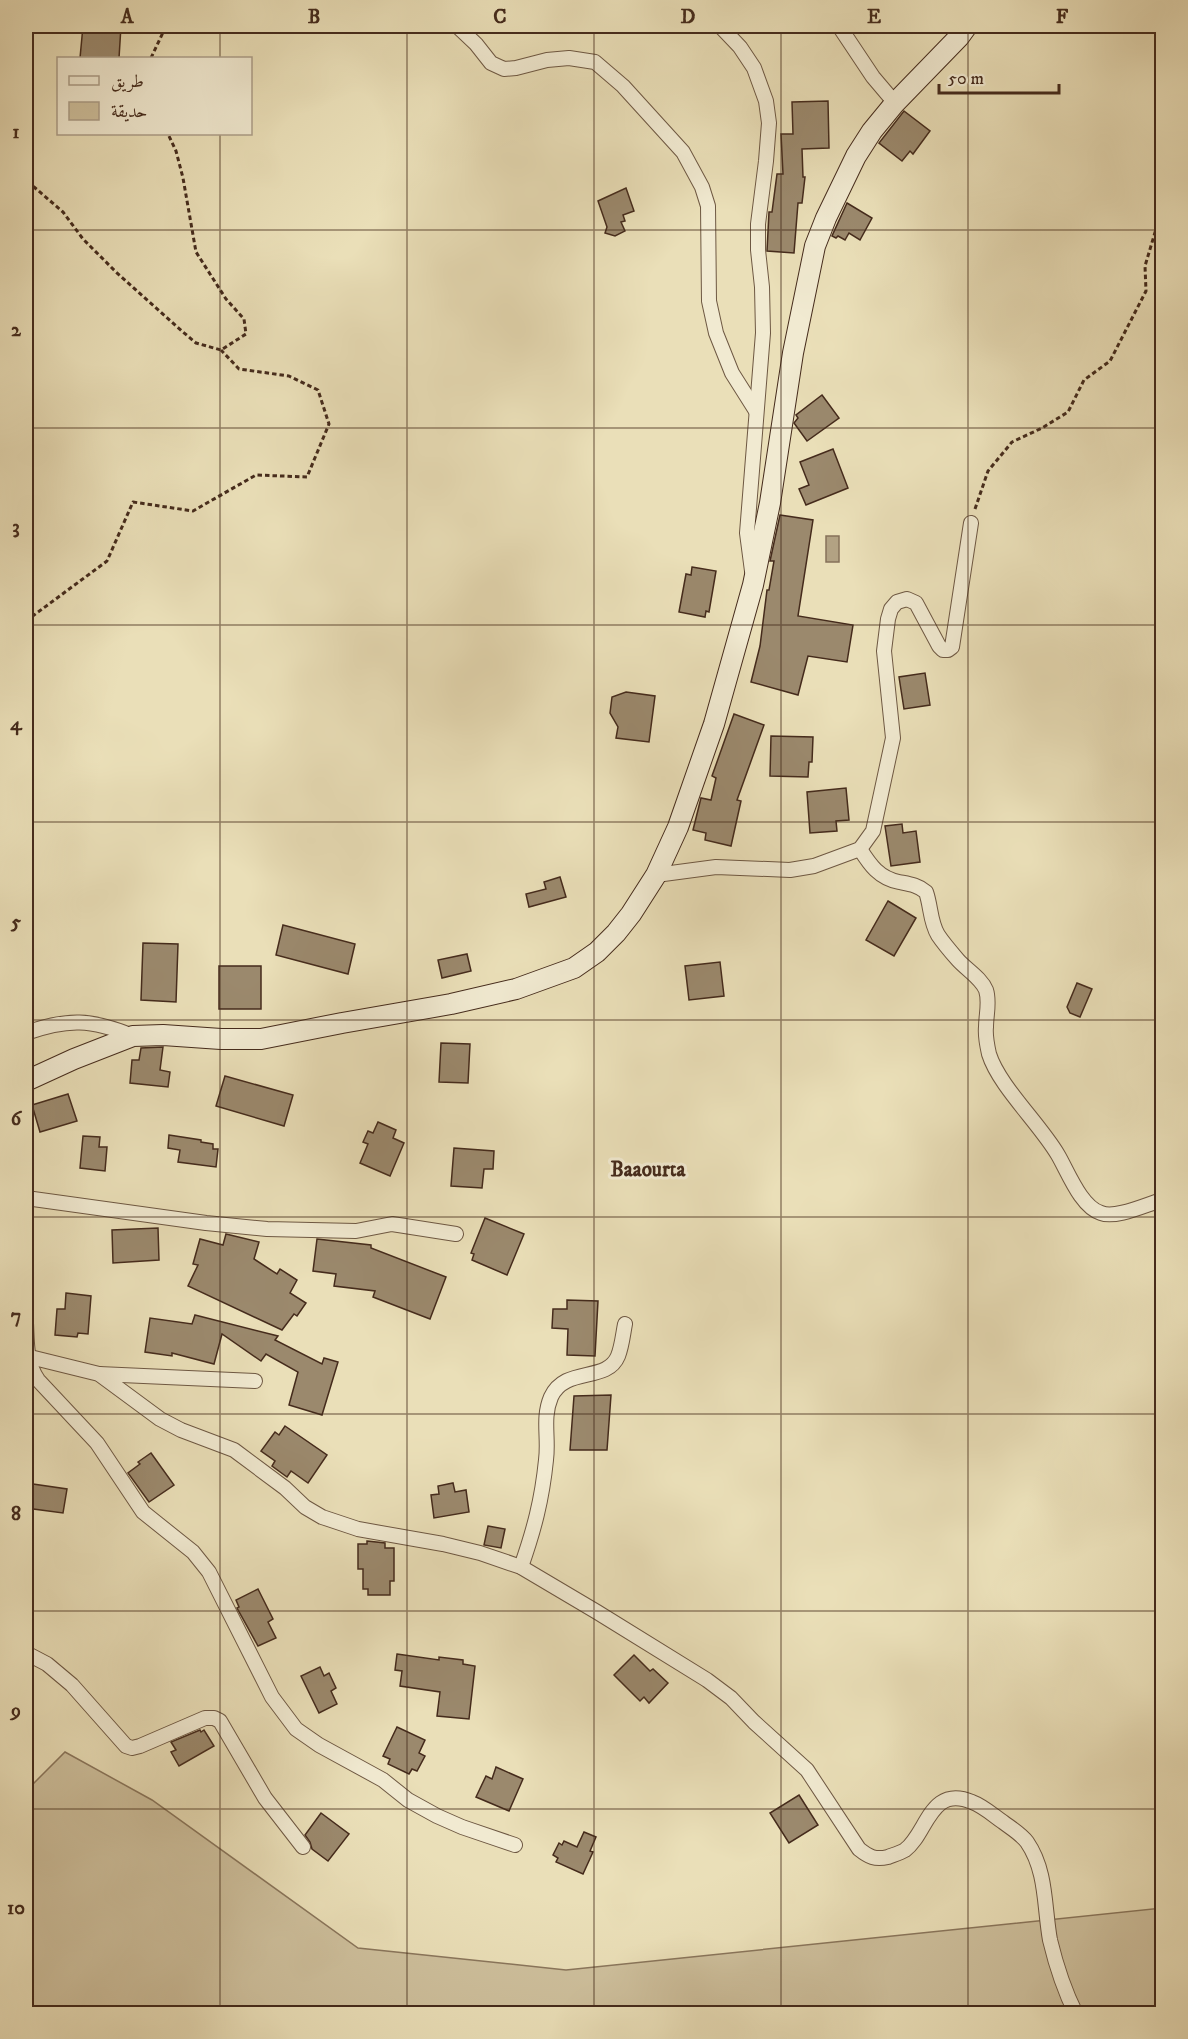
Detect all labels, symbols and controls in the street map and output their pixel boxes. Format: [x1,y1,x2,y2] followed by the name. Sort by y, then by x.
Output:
[120,5,135,30] text: A
[308,5,320,30] text: B
[493,5,507,30] text: C
[681,5,696,30] text: D
[867,5,881,30] text: E
[1056,5,1069,30] text: F
[57,57,252,135] legend
[939,57,1059,95] scale bar
[948,68,984,90] text: 50 m
[111,71,144,93] text: طريق
[111,101,147,123] text: حديقة
[12,120,20,145] text: 1
[11,318,22,343] text: 2
[12,515,20,540] text: 3
[10,712,23,737] text: 4
[10,910,21,935] text: 5
[11,1107,23,1132] text: 6
[611,1157,687,1183] district label: Baaourta
[11,1304,21,1329] text: 7
[11,1502,21,1527] text: 8
[9,1699,21,1724] text: 9
[7,1896,25,1921] text: 10

